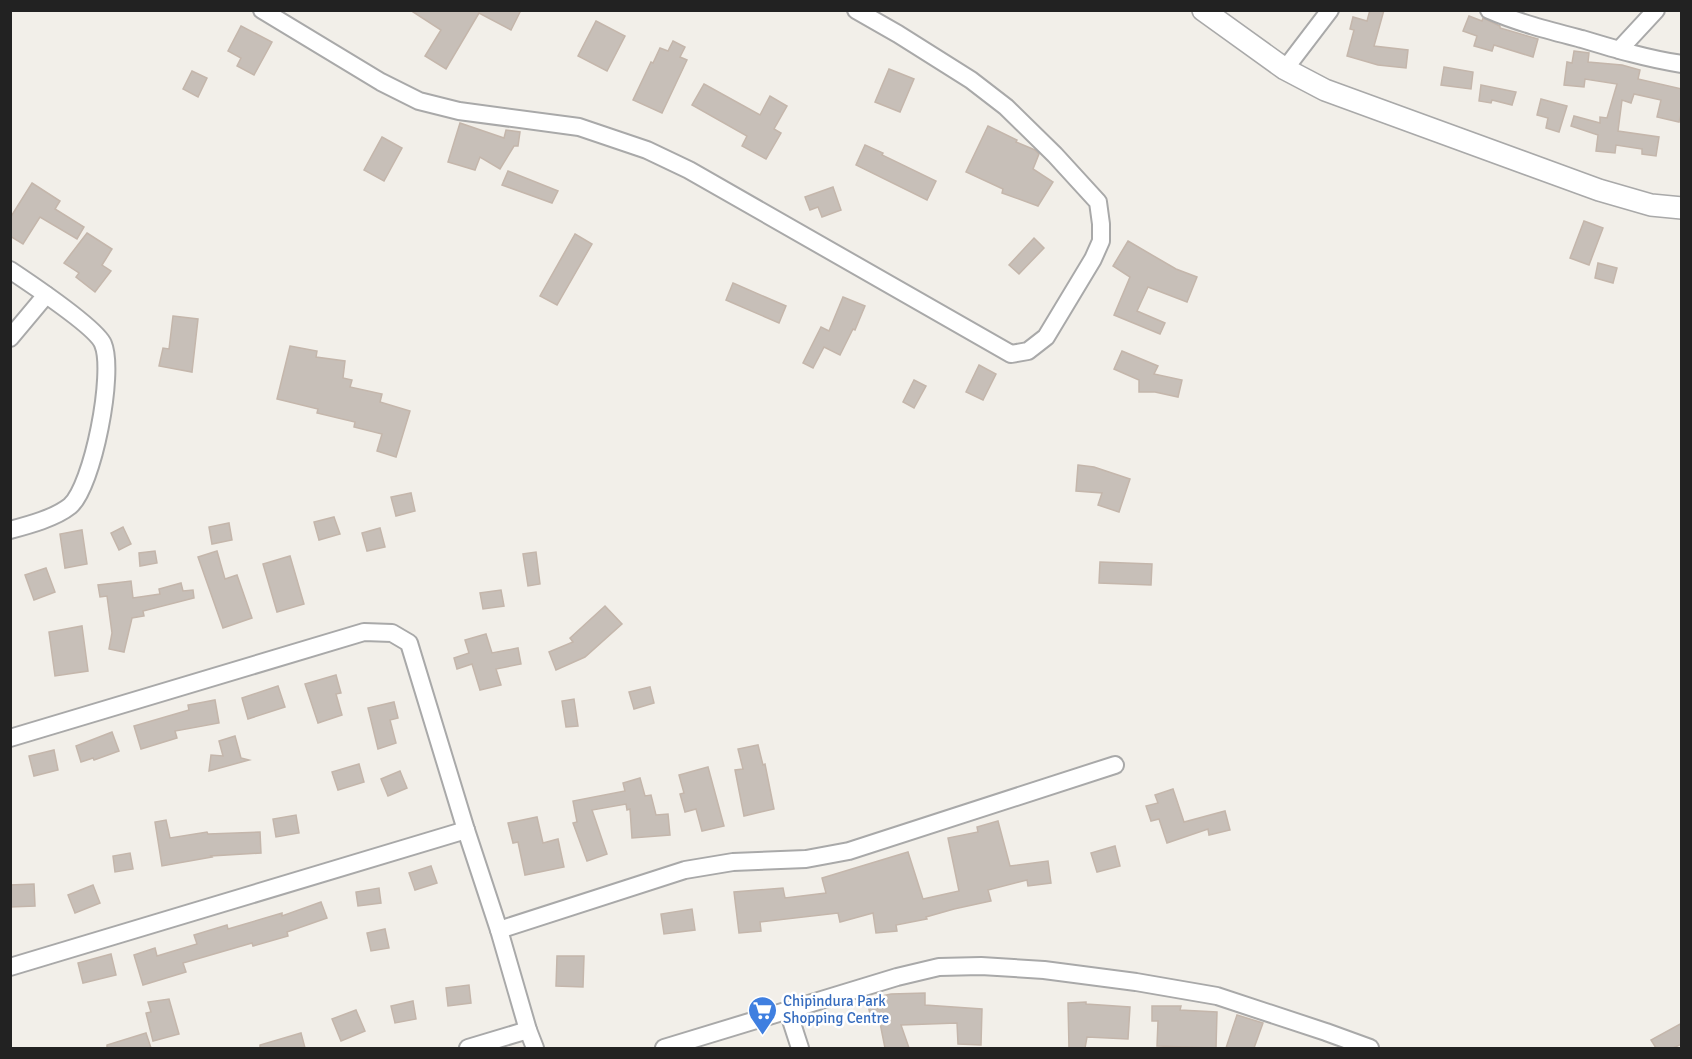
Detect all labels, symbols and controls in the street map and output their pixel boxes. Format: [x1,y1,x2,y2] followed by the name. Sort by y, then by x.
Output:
[783,992,889,1027] place label: Chipindura Park Shopping Centre
[746,994,778,1036] supermarket icon: Chipindura Park Shopping Centre

